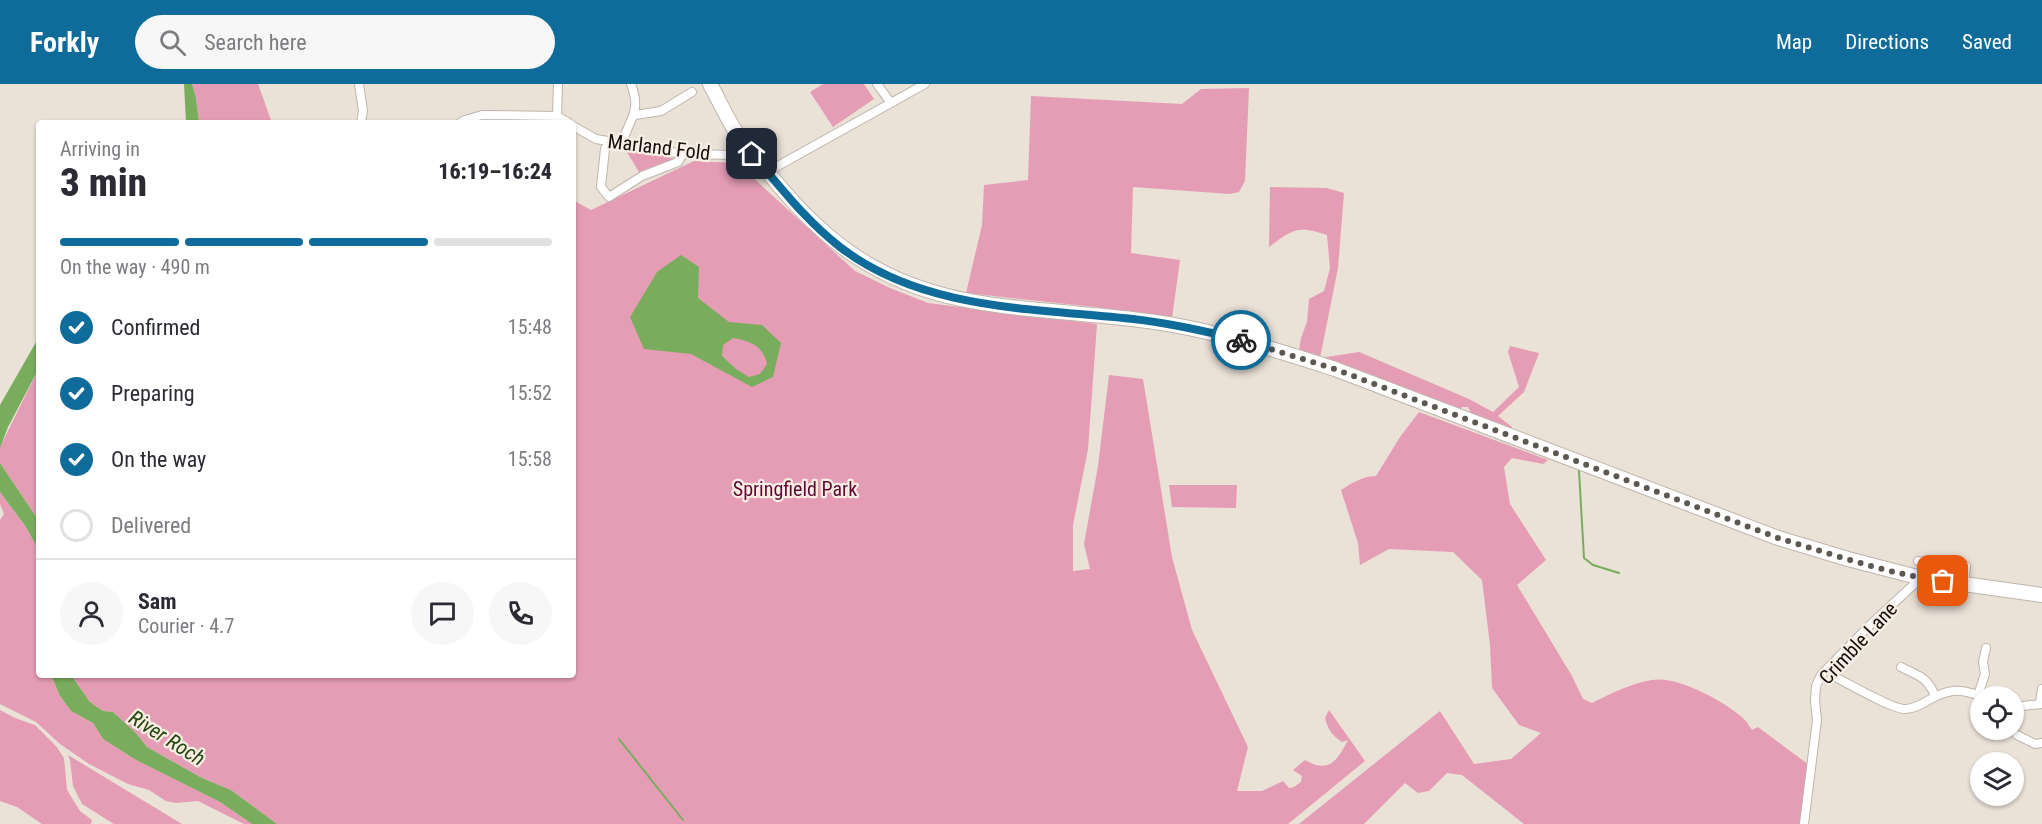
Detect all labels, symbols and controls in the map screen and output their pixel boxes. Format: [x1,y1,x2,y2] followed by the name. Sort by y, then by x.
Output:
[135,15,555,69] search box
[30,26,99,59] text: Forkly
[156,26,189,59] icon: search
[204,30,307,55] text: Search here
[1776,30,1812,54] text: Map
[1845,30,1929,54] text: Directions
[1962,30,2012,54] text: Saved
[726,128,777,179] pin
[606,129,712,165] street label: Marland Fold
[60,137,140,161] text: Arriving in
[735,137,768,170] icon: home
[438,159,552,184] text: 16:19–16:24
[60,160,147,206] text: 3 min
[60,255,210,279] text: On the way · 490 m
[1211,310,1271,370] courier
[60,311,93,344] icon: check
[111,315,200,340] text: Confirmed
[508,315,552,339] text: 15:48
[1225,324,1258,357] icon: bike
[60,377,93,410] icon: check
[111,381,195,406] text: Preparing
[508,381,552,405] text: 15:52
[60,443,93,476] icon: check
[111,447,206,472] text: On the way
[508,447,552,471] text: 15:58
[733,477,857,501] park label: Springfield Park
[111,513,191,538] text: Delivered
[1917,555,1968,606] pin
[1926,564,1959,597] icon: bag
[60,582,123,645] button: person
[411,582,474,645] button: chat
[489,582,552,645] button: phone
[138,589,177,614] text: Sam
[1814,597,1902,689] street label: Crimble Lane
[138,614,234,638] text: Courier · 4.7
[1970,686,2024,806] map controls
[1970,686,2024,740] button: locate
[125,705,209,771] water label: River Roch
[1970,752,2024,806] button: layers

